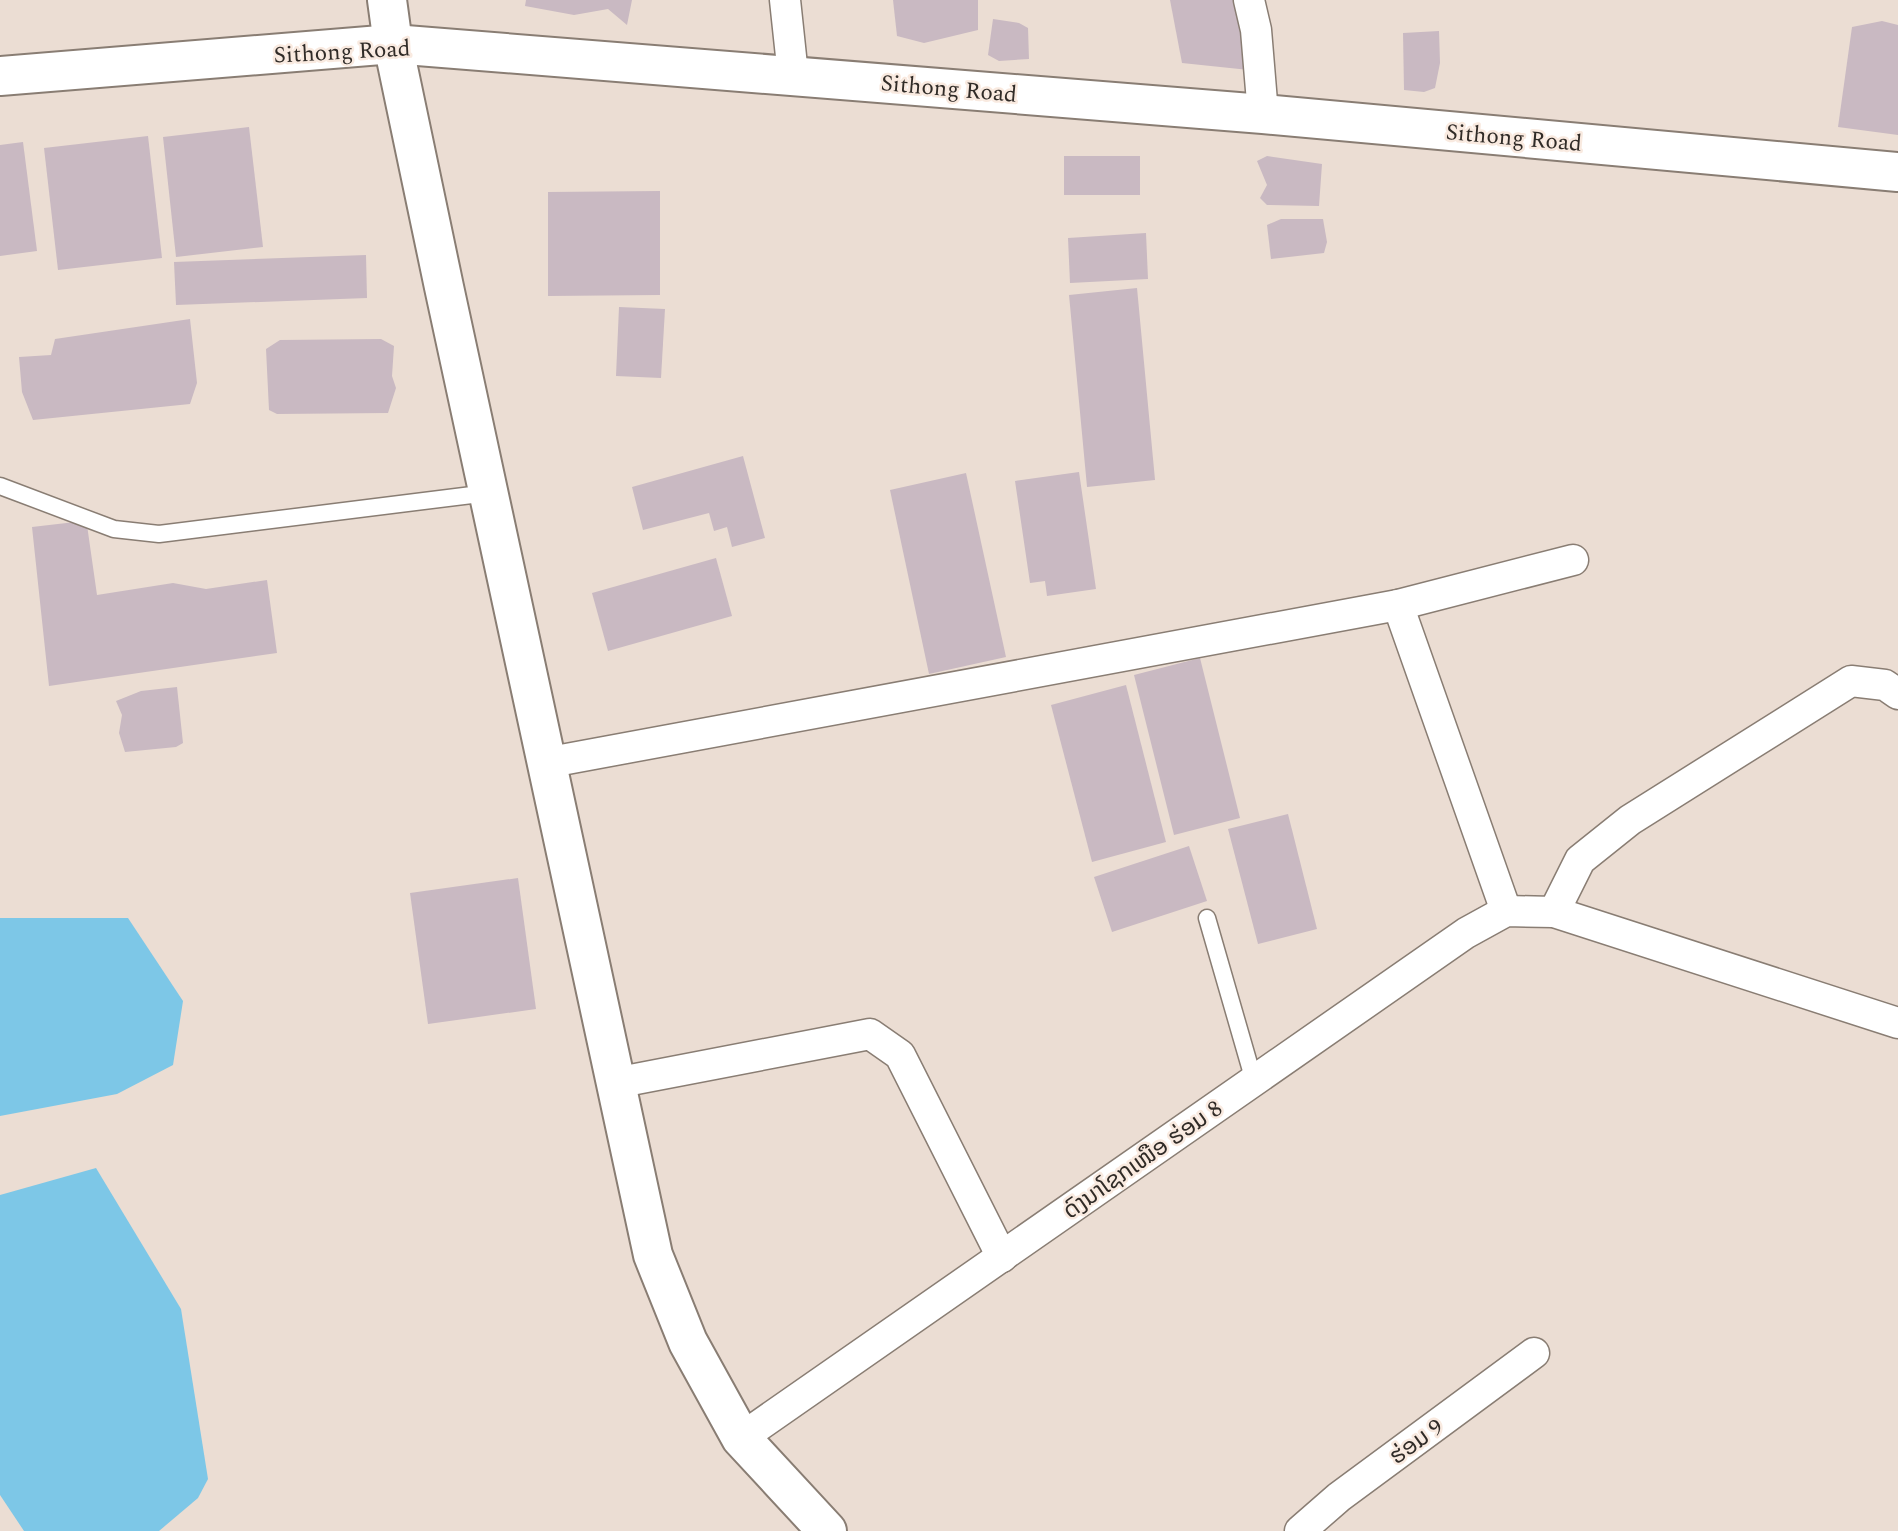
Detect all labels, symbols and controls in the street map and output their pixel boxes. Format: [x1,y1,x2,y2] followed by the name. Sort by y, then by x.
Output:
[273,31,411,74] street label: Sithong Road
[879,66,1019,113] street label: Sithong Road
[1444,115,1584,162] street label: Sithong Road
[1056,1092,1230,1228] street label: ດົງນາໂຊກເໜືອ ຮ່ອມ 8
[1382,1410,1451,1474] street label: ຮ່ອມ 9

